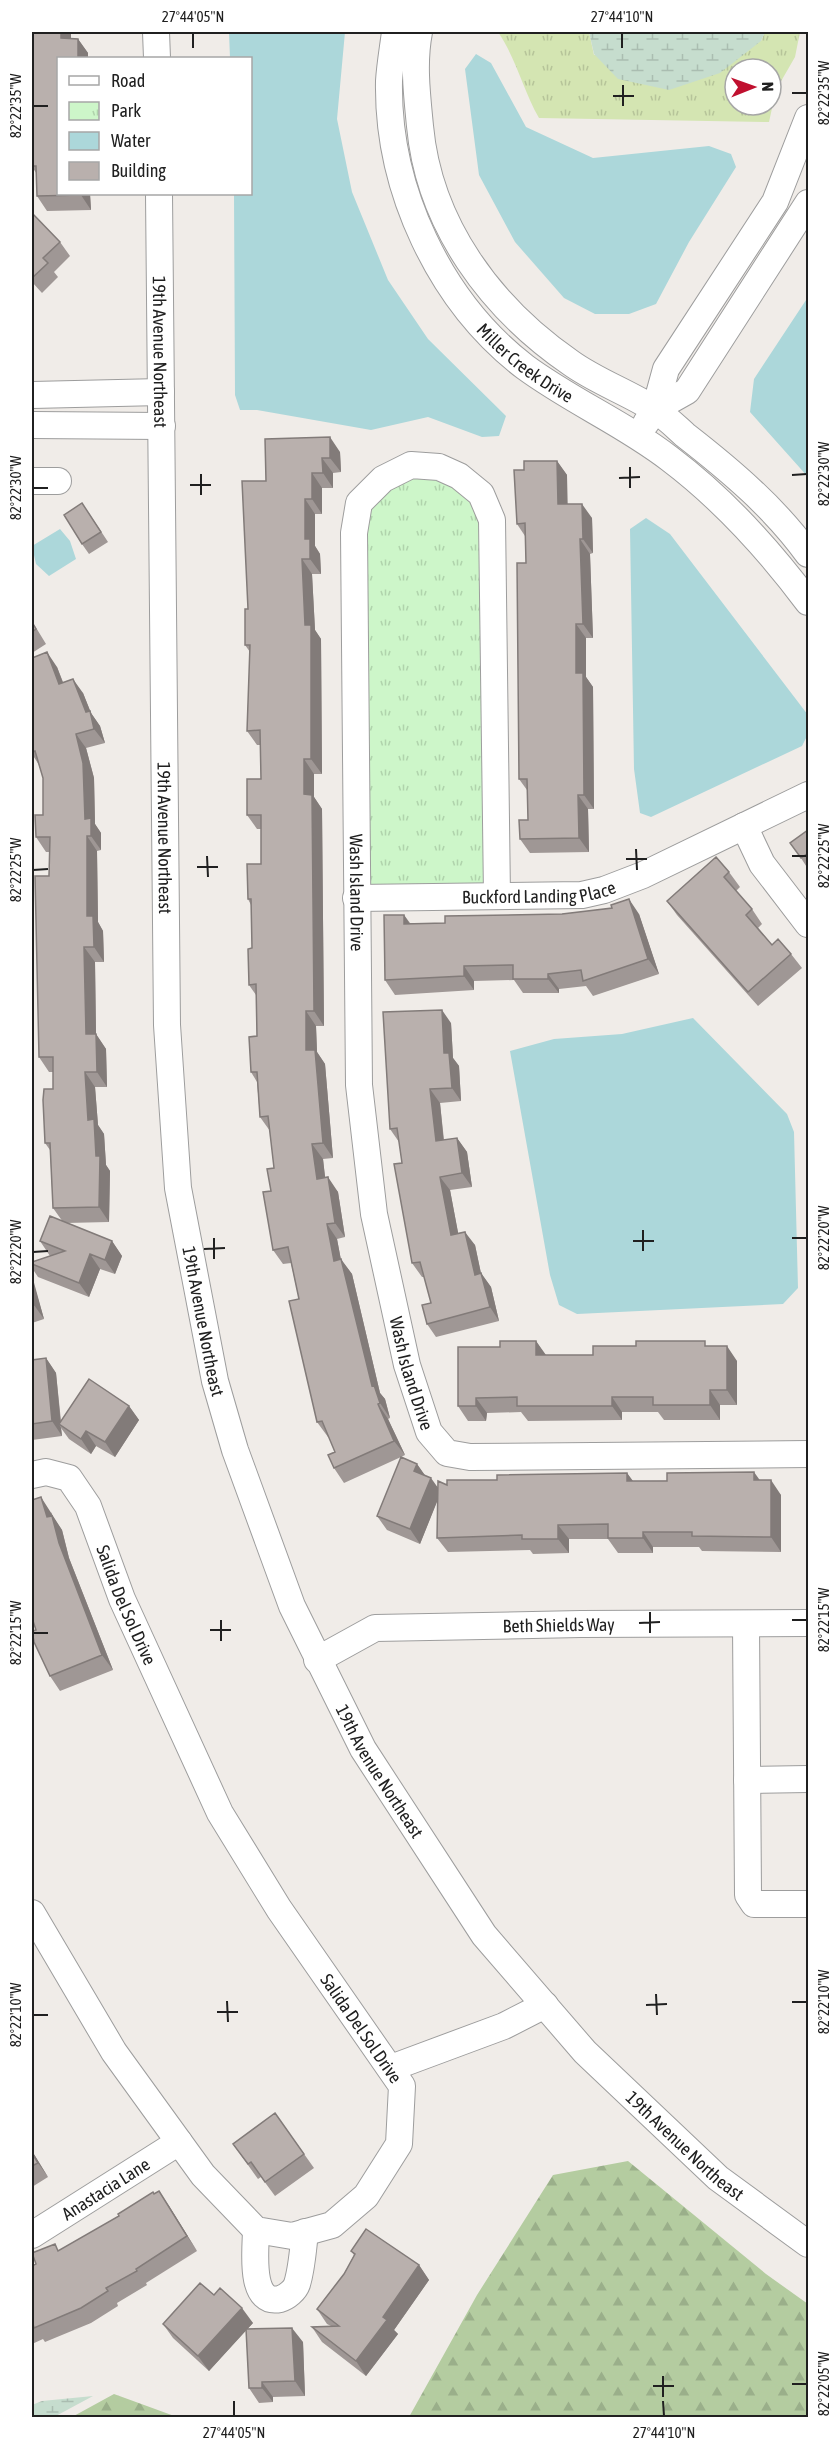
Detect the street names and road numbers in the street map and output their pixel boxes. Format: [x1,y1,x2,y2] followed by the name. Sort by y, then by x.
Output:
[149,276,172,428] street label: 19th Avenue Northeast
[473,319,577,407] street label: Miller Creek Drive
[154,762,176,914] street label: 19th Avenue Northeast
[346,834,368,951] street label: Wash Island Drive
[462,876,619,907] street label: Buckford Landing Place
[179,1245,229,1398] street label: 19th Avenue Northeast
[386,1314,438,1433] street label: Wash Island Drive
[93,1542,161,1668] street label: Salida Del Sol Drive
[503,1613,615,1636] street label: Beth Shields Way
[332,1701,428,1841] street label: 19th Avenue Northeast
[317,1970,407,2087] street label: Salida Del Sol Drive
[622,2086,748,2204] street label: 19th Avenue Northeast
[58,2153,153,2224] street label: Anastacia Lane

